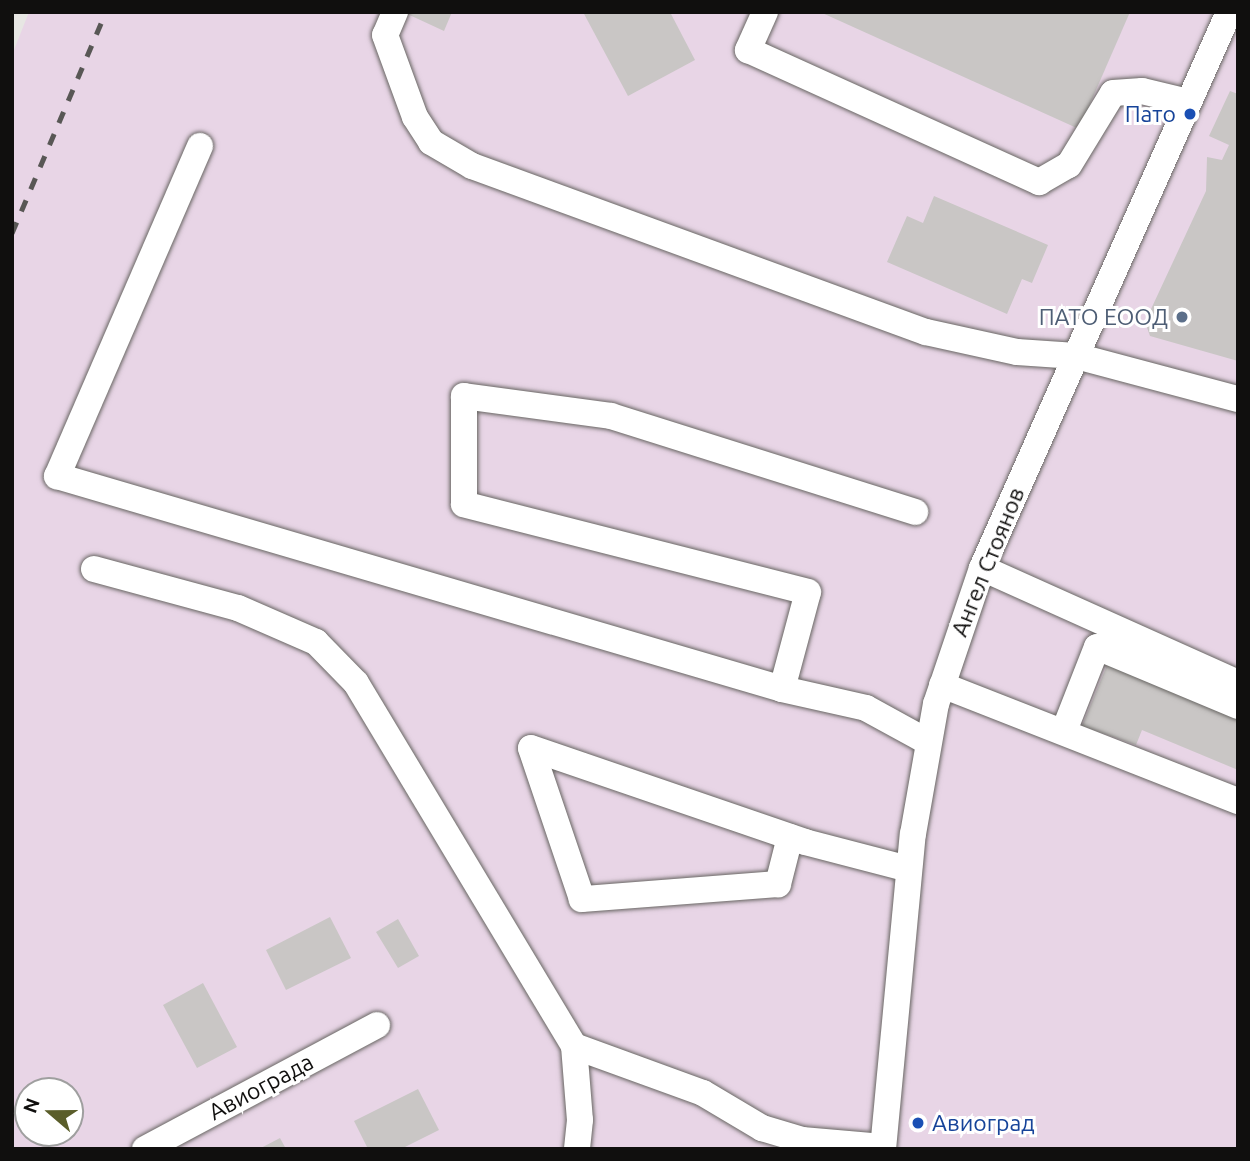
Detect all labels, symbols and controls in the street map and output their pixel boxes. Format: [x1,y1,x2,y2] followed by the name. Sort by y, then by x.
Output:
[1125,100,1176,128] place label: Пато
[1182,106,1198,122] marker: Пато
[1039,303,1168,331] place label: ПАТО ЕООД
[1174,309,1190,325] marker: ПАТО ЕООД
[946,483,1030,641] street label: Ангел Стоянов
[204,1048,318,1126] street label: Авиограда
[14,1077,84,1147] north arrow
[18,1095,44,1116] text: N
[932,1109,1035,1137] place label: Авиоград
[910,1115,926,1131] marker: Авиоград

